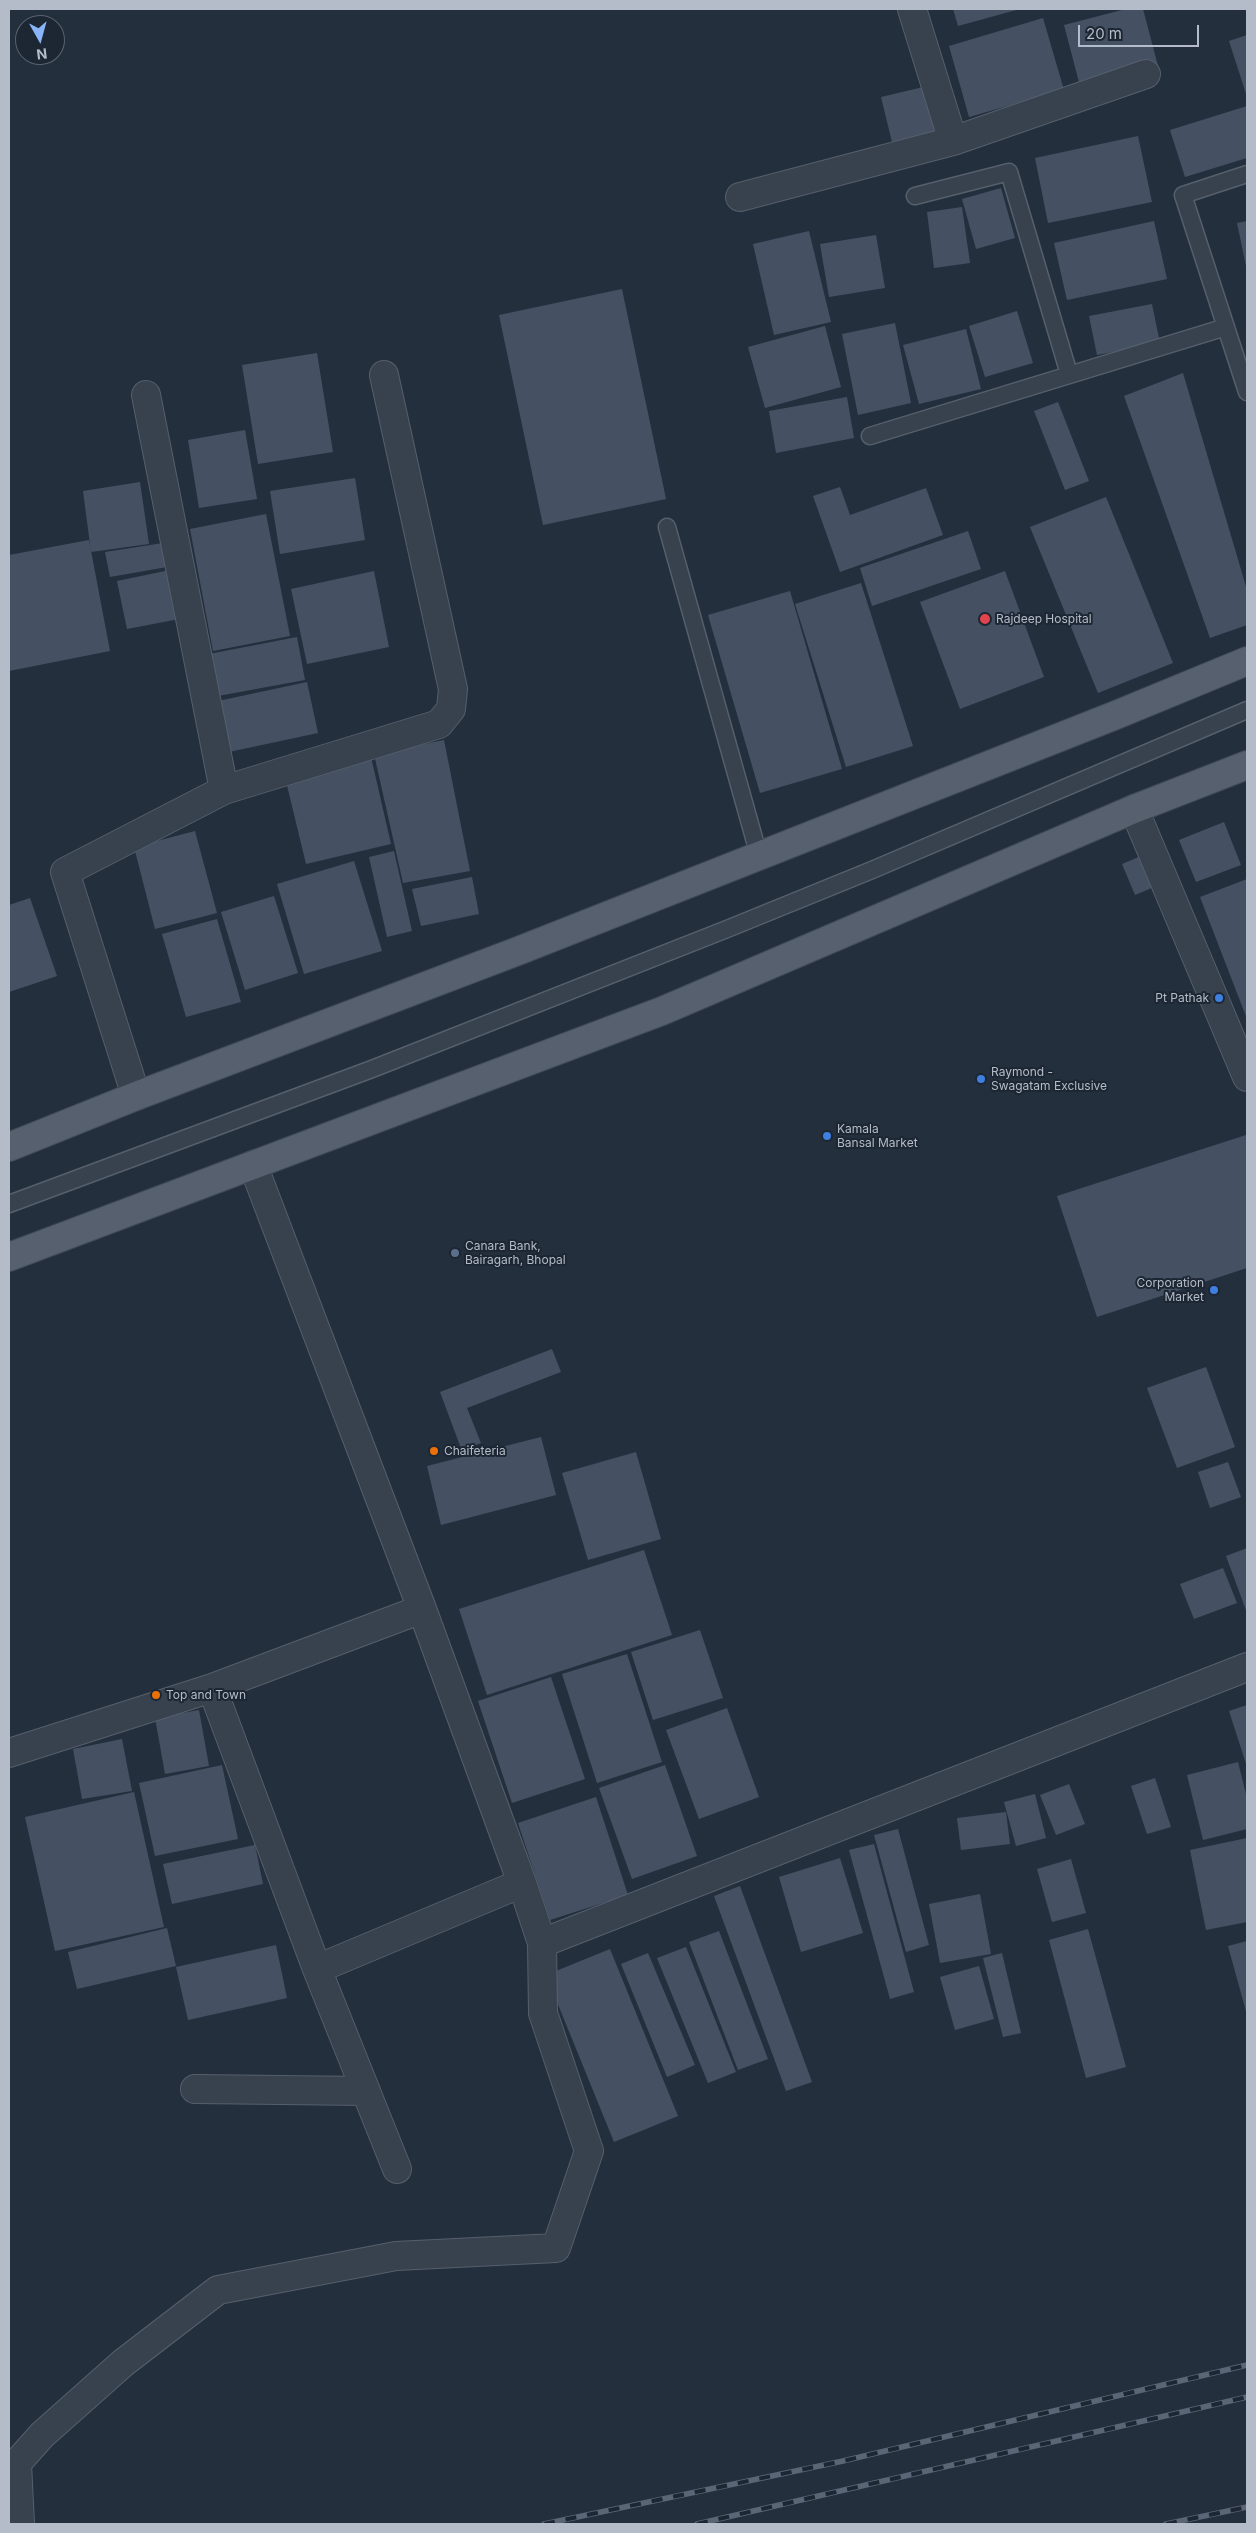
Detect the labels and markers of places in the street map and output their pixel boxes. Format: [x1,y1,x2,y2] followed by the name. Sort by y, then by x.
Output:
[978,612,992,626] marker: Rajdeep Hospital
[996,612,1092,626] place label: Rajdeep Hospital
[1155,991,1209,1005] place label: Pt Pathak
[1213,992,1225,1004] marker: Pt Pathak
[991,1065,1107,1093] place label: Raymond - Swagatam Exclusive
[975,1073,987,1085] marker: Raymond - Swagatam Exclusive
[837,1122,918,1150] place label: Kamala Bansal Market
[821,1130,833,1142] marker: Kamala Bansal Market
[465,1239,566,1267] place label: Canara Bank, Bairagarh, Bhopal
[449,1247,461,1259] marker: Canara Bank, Bairagarh, Bhopal
[1136,1276,1204,1304] place label: Corporation Market
[1208,1284,1220,1296] marker: Corporation Market
[444,1444,506,1458] place label: Chaifeteria
[428,1445,440,1457] marker: Chaifeteria
[166,1688,246,1702] place label: Top and Town
[150,1689,162,1701] marker: Top and Town

